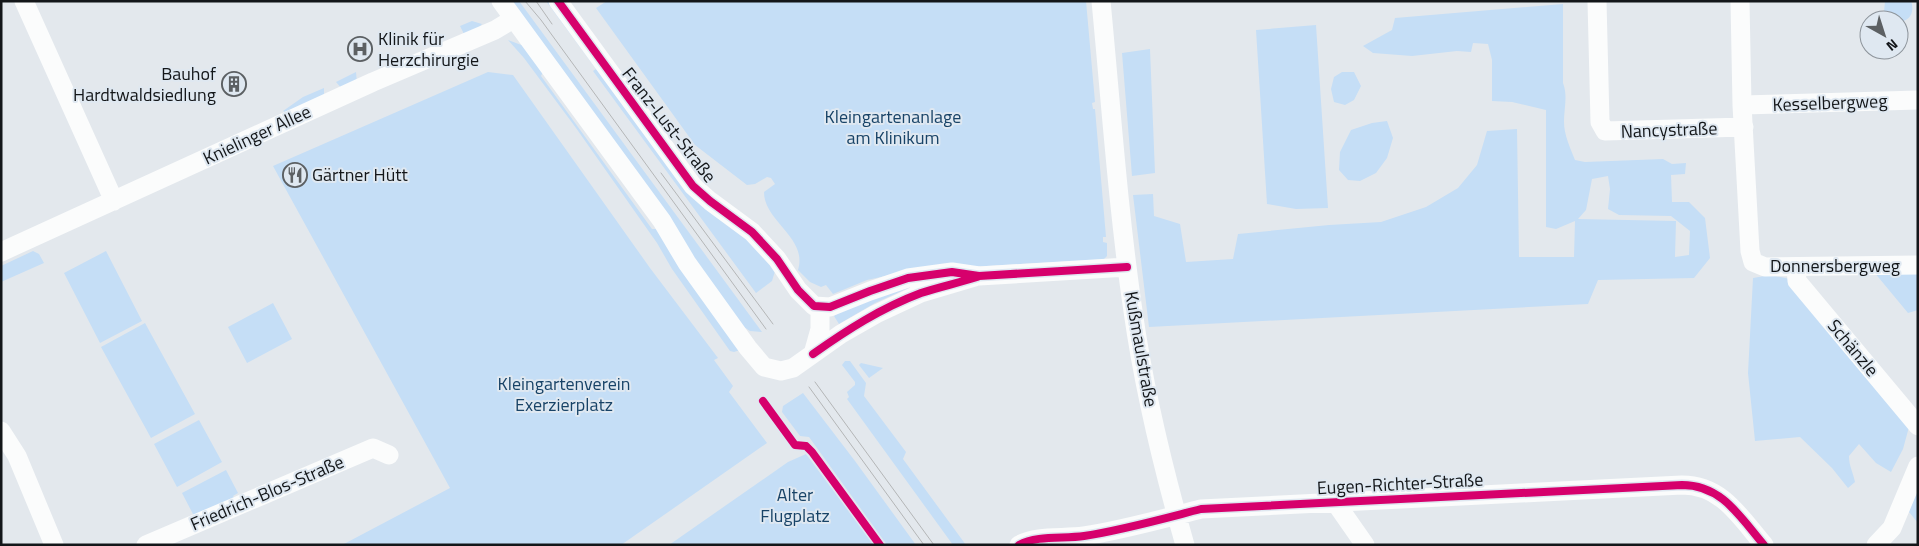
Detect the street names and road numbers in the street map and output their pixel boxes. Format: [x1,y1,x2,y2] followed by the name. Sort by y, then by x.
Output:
[616,61,723,188] street label: Franz-Lust-Straße
[1772,87,1888,118] street label: Kesselbergweg
[198,98,315,171] street label: Knielinger Allee
[1620,114,1718,145] street label: Nancystraße
[1770,252,1900,279] street label: Donnersbergweg
[1118,289,1165,409] street label: Kußmaulstraße
[1821,313,1885,382] street label: Schänzle
[186,448,348,537] street label: Friedrich-Blos-Straße
[1316,466,1484,501] street label: Eugen-Richter-Straße

